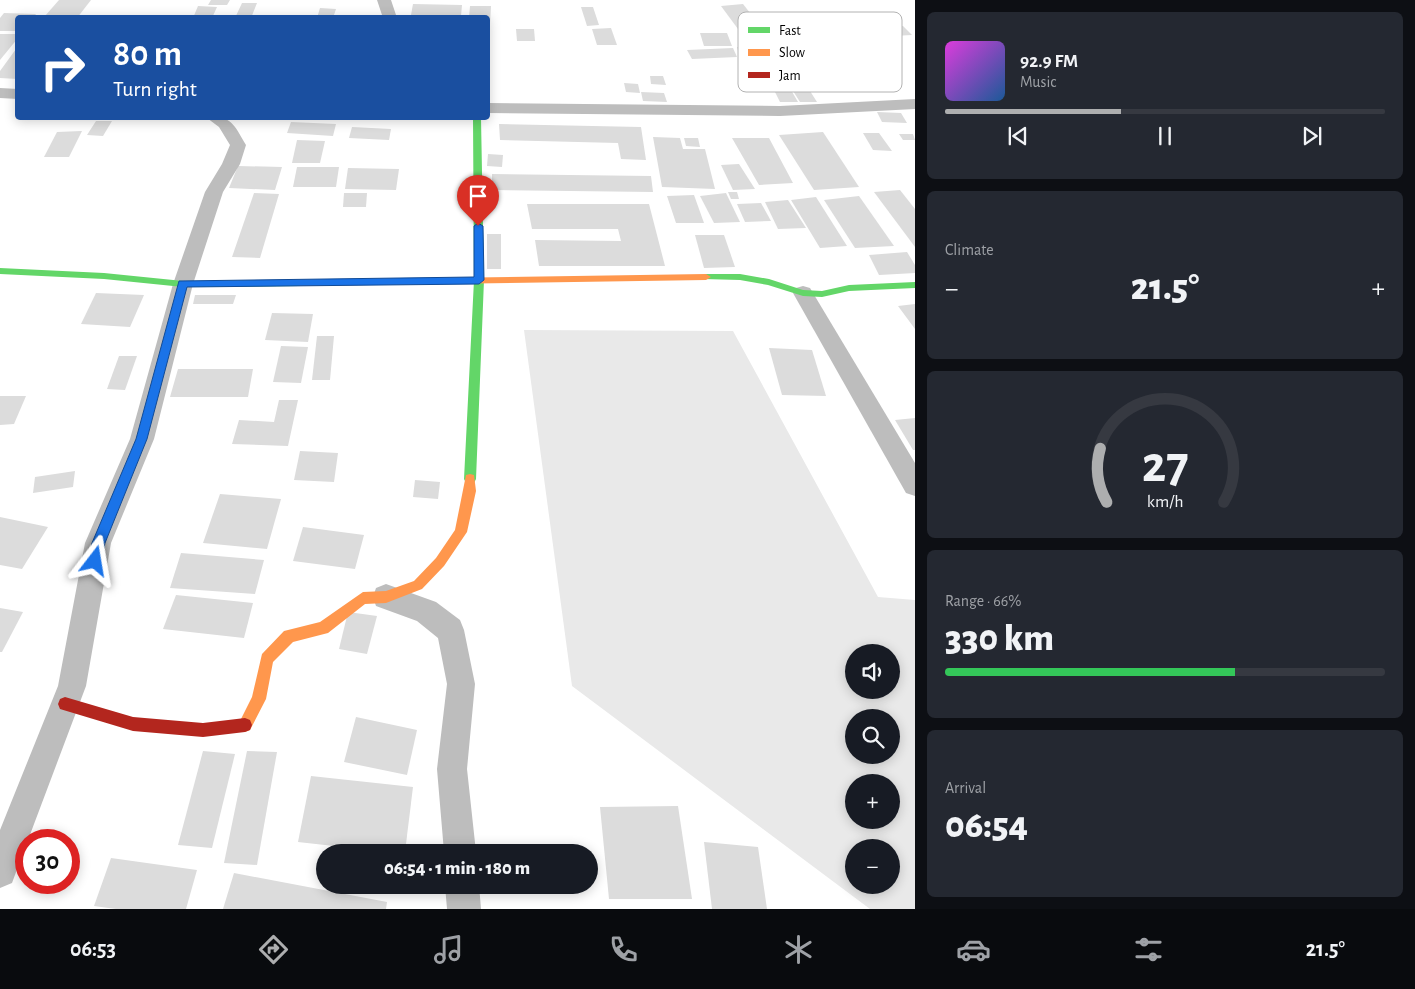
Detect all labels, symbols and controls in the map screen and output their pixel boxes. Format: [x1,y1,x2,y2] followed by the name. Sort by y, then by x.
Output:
[738,12,902,92] legend
[779,24,801,38] text: Fast
[30,35,95,100] icon: right
[113,37,182,72] text: 80 m
[779,46,806,60] text: Slow
[1020,52,1078,71] text: 92.9 FM
[779,69,801,83] text: Jam
[1020,74,1056,90] text: Music
[113,78,197,100] text: Turn right
[1004,122,1032,150] icon: previous
[1151,122,1179,150] icon: pause
[1298,122,1326,150] icon: next
[457,175,499,226] pin
[464,182,492,210] icon: arrive
[945,242,994,258] text: Climate
[1131,269,1199,307] text: 21.5°
[945,275,958,303] text: −
[1372,275,1385,303] text: +
[1142,439,1188,491] text: 27
[1147,493,1183,511] text: km/h
[68,534,120,586] position arrow
[945,593,1021,609] text: Range · 66%
[945,620,1054,658] text: 330 km
[845,644,900,894] map controls
[845,644,900,699] button: sound
[845,709,900,764] button: search
[845,774,900,829] button: +
[945,780,986,796] text: Arrival
[945,807,1028,845] text: 06:54
[15,829,80,894] speed limit sign: 30
[845,839,900,894] button: −
[384,859,530,878] text: 06:54 · 1 min · 180 m
[256,932,291,967] icon: directions
[431,932,466,967] icon: music
[606,932,641,967] icon: phone
[781,932,816,967] icon: climate
[956,932,991,967] icon: car
[1131,932,1166,967] icon: filters
[70,938,116,960] text: 06:53
[1306,938,1345,960] text: 21.5°

